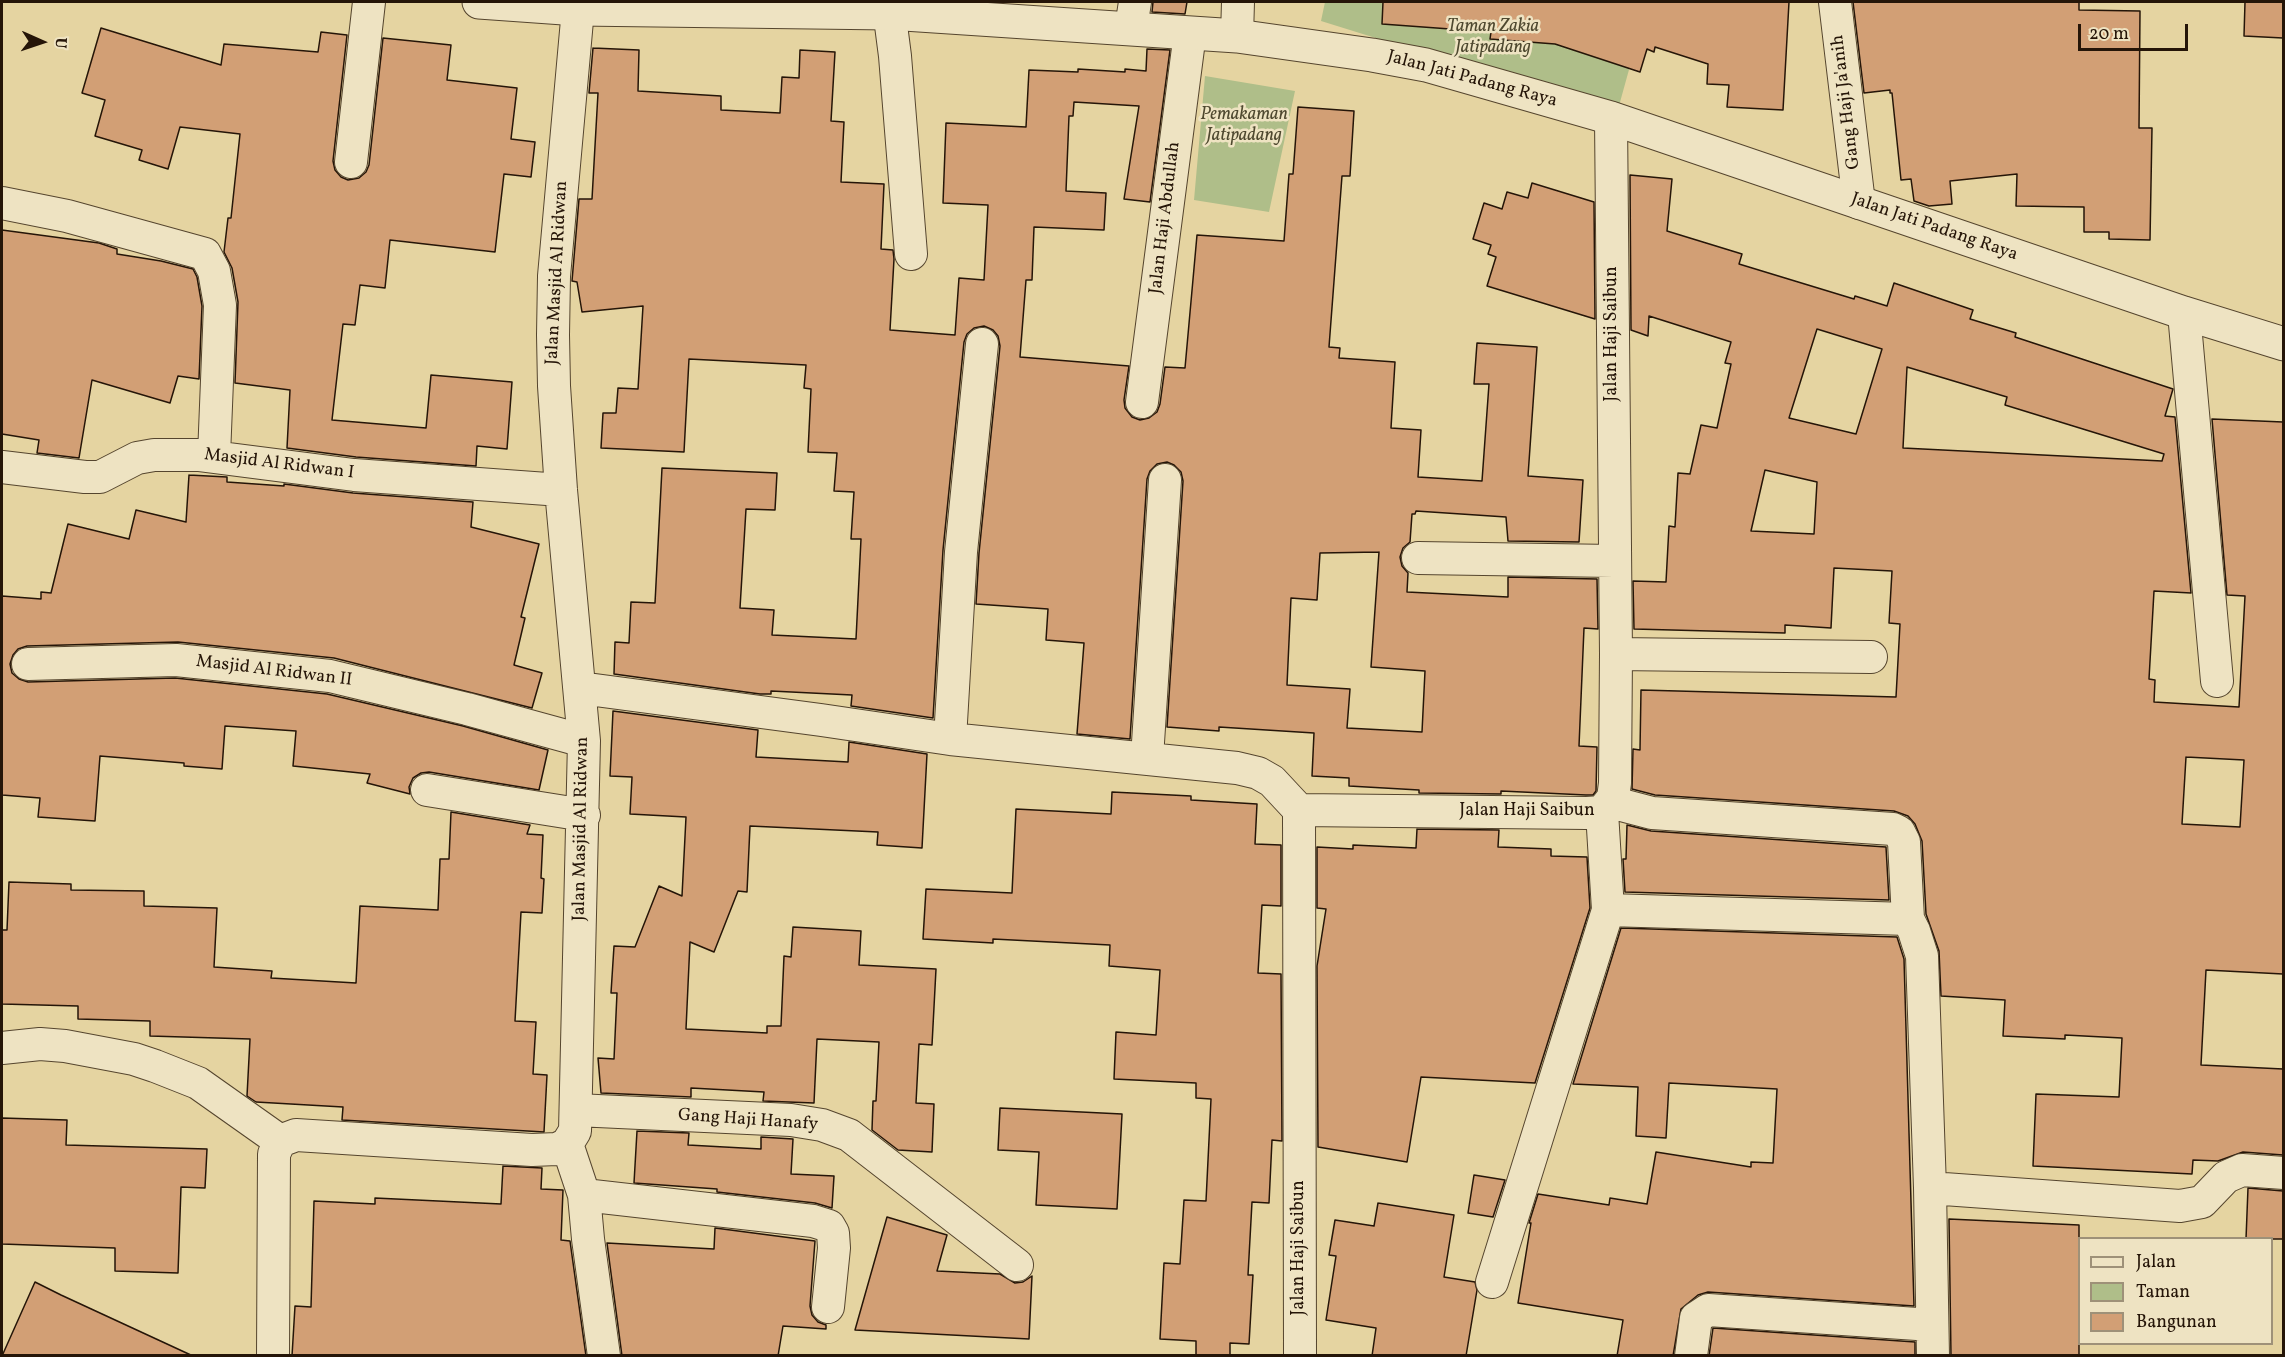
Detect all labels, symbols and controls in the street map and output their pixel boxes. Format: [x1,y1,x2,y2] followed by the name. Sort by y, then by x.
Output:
[12,12,72,72] north arrow
[2081,12,2190,50] scale bar
[1447,17,1539,60] park label: Taman Zakia Jatipadang
[2089,22,2129,47] text: 20 m
[1828,34,1866,170] street label: Gang Haji Ja'anih
[49,37,71,49] text: U
[1385,47,1559,113] street label: Jalan Jati Padang Raya
[1200,105,1288,148] park label: Pemakaman Jatipadang
[1146,141,1186,295] street label: Jalan Haji Abdullah
[542,180,574,366] street label: Jalan Masjid Al Ridwan
[1848,189,2020,267] street label: Jalan Jati Padang Raya
[1602,266,1624,402] street label: Jalan Haji Saibun
[203,445,355,485] street label: Masjid Al Ridwan I
[195,652,353,692] street label: Masjid Al Ridwan II
[570,737,594,921] street label: Jalan Masjid Al Ridwan
[1459,801,1595,823] street label: Jalan Haji Saibun
[677,1105,819,1137] street label: Gang Haji Hanafy
[1289,1180,1311,1316] street label: Jalan Haji Saibun
[2078,1237,2273,1345] legend
[2136,1250,2176,1275] text: Jalan
[2136,1280,2190,1305] text: Taman
[2136,1310,2217,1335] text: Bangunan

